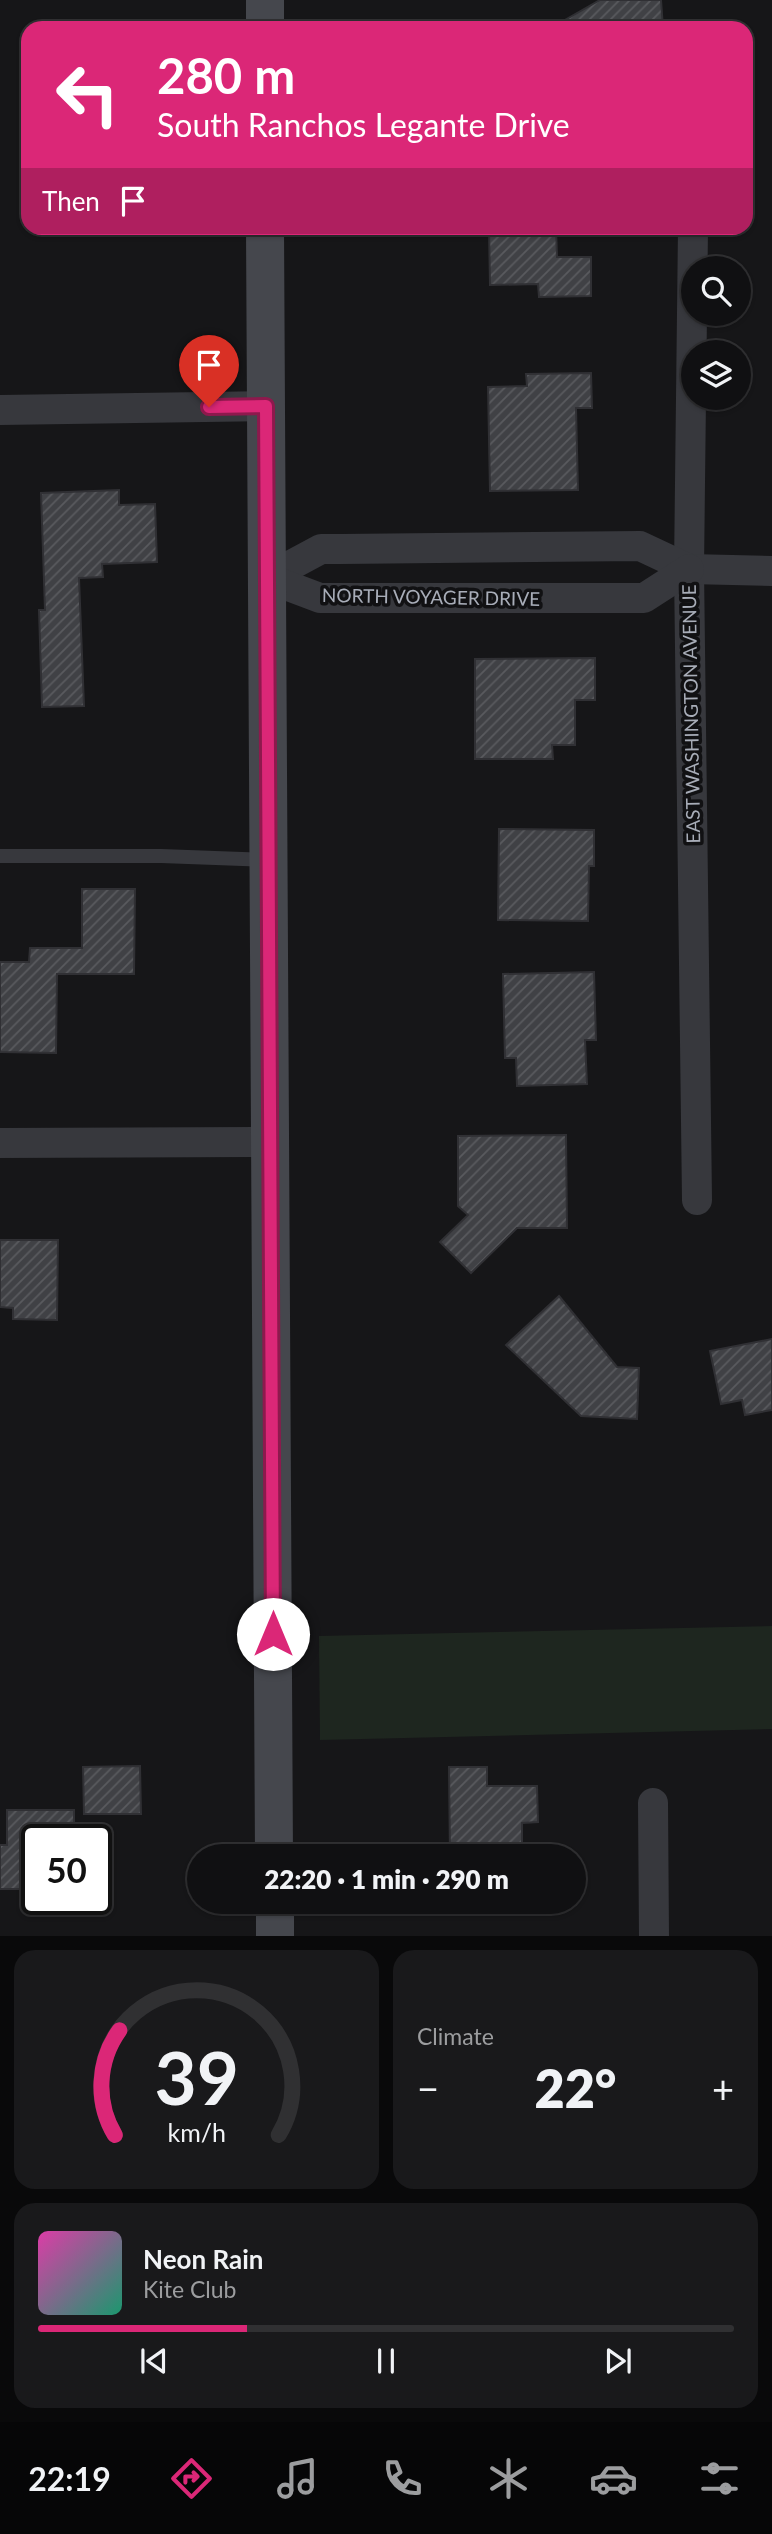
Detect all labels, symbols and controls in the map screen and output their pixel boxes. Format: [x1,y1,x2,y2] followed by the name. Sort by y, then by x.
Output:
[157,46,295,104] text: 280 m
[42,49,133,140] icon: left
[157,105,570,144] text: South Ranchos Legante Drive
[114,182,152,220] icon: arrive
[42,185,100,217] text: Then
[681,256,751,410] map controls
[681,256,751,326] button: search
[179,335,239,407] pin
[681,340,751,410] button: layers
[190,346,228,384] icon: arrive
[322,583,540,610] street label: NORTH VOYAGER DRIVE
[677,584,704,844] street label: EAST WASHINGTON AVENUE
[236,1597,310,1671] position arrow
[21,1824,112,1915] speed limit sign: 50
[264,1863,509,1895] text: 22:20 · 1 min · 290 m
[417,2022,494,2050] text: Climate
[154,2034,239,2122] text: 39
[535,2057,616,2119] text: 22°
[417,2065,439,2111] text: −
[712,2065,734,2111] text: +
[167,2117,226,2147] text: km/h
[143,2243,263,2275] text: Neon Rain
[143,2275,236,2303] text: Kite Club
[135,2342,173,2380] icon: previous
[367,2342,405,2380] icon: pause
[599,2342,637,2380] icon: next
[167,2454,216,2503] icon: directions
[273,2454,322,2503] icon: music
[378,2454,427,2503] icon: phone
[484,2454,533,2503] icon: climate
[589,2454,638,2503] icon: car
[695,2454,744,2503] icon: filters
[28,2459,111,2498] text: 22:19

